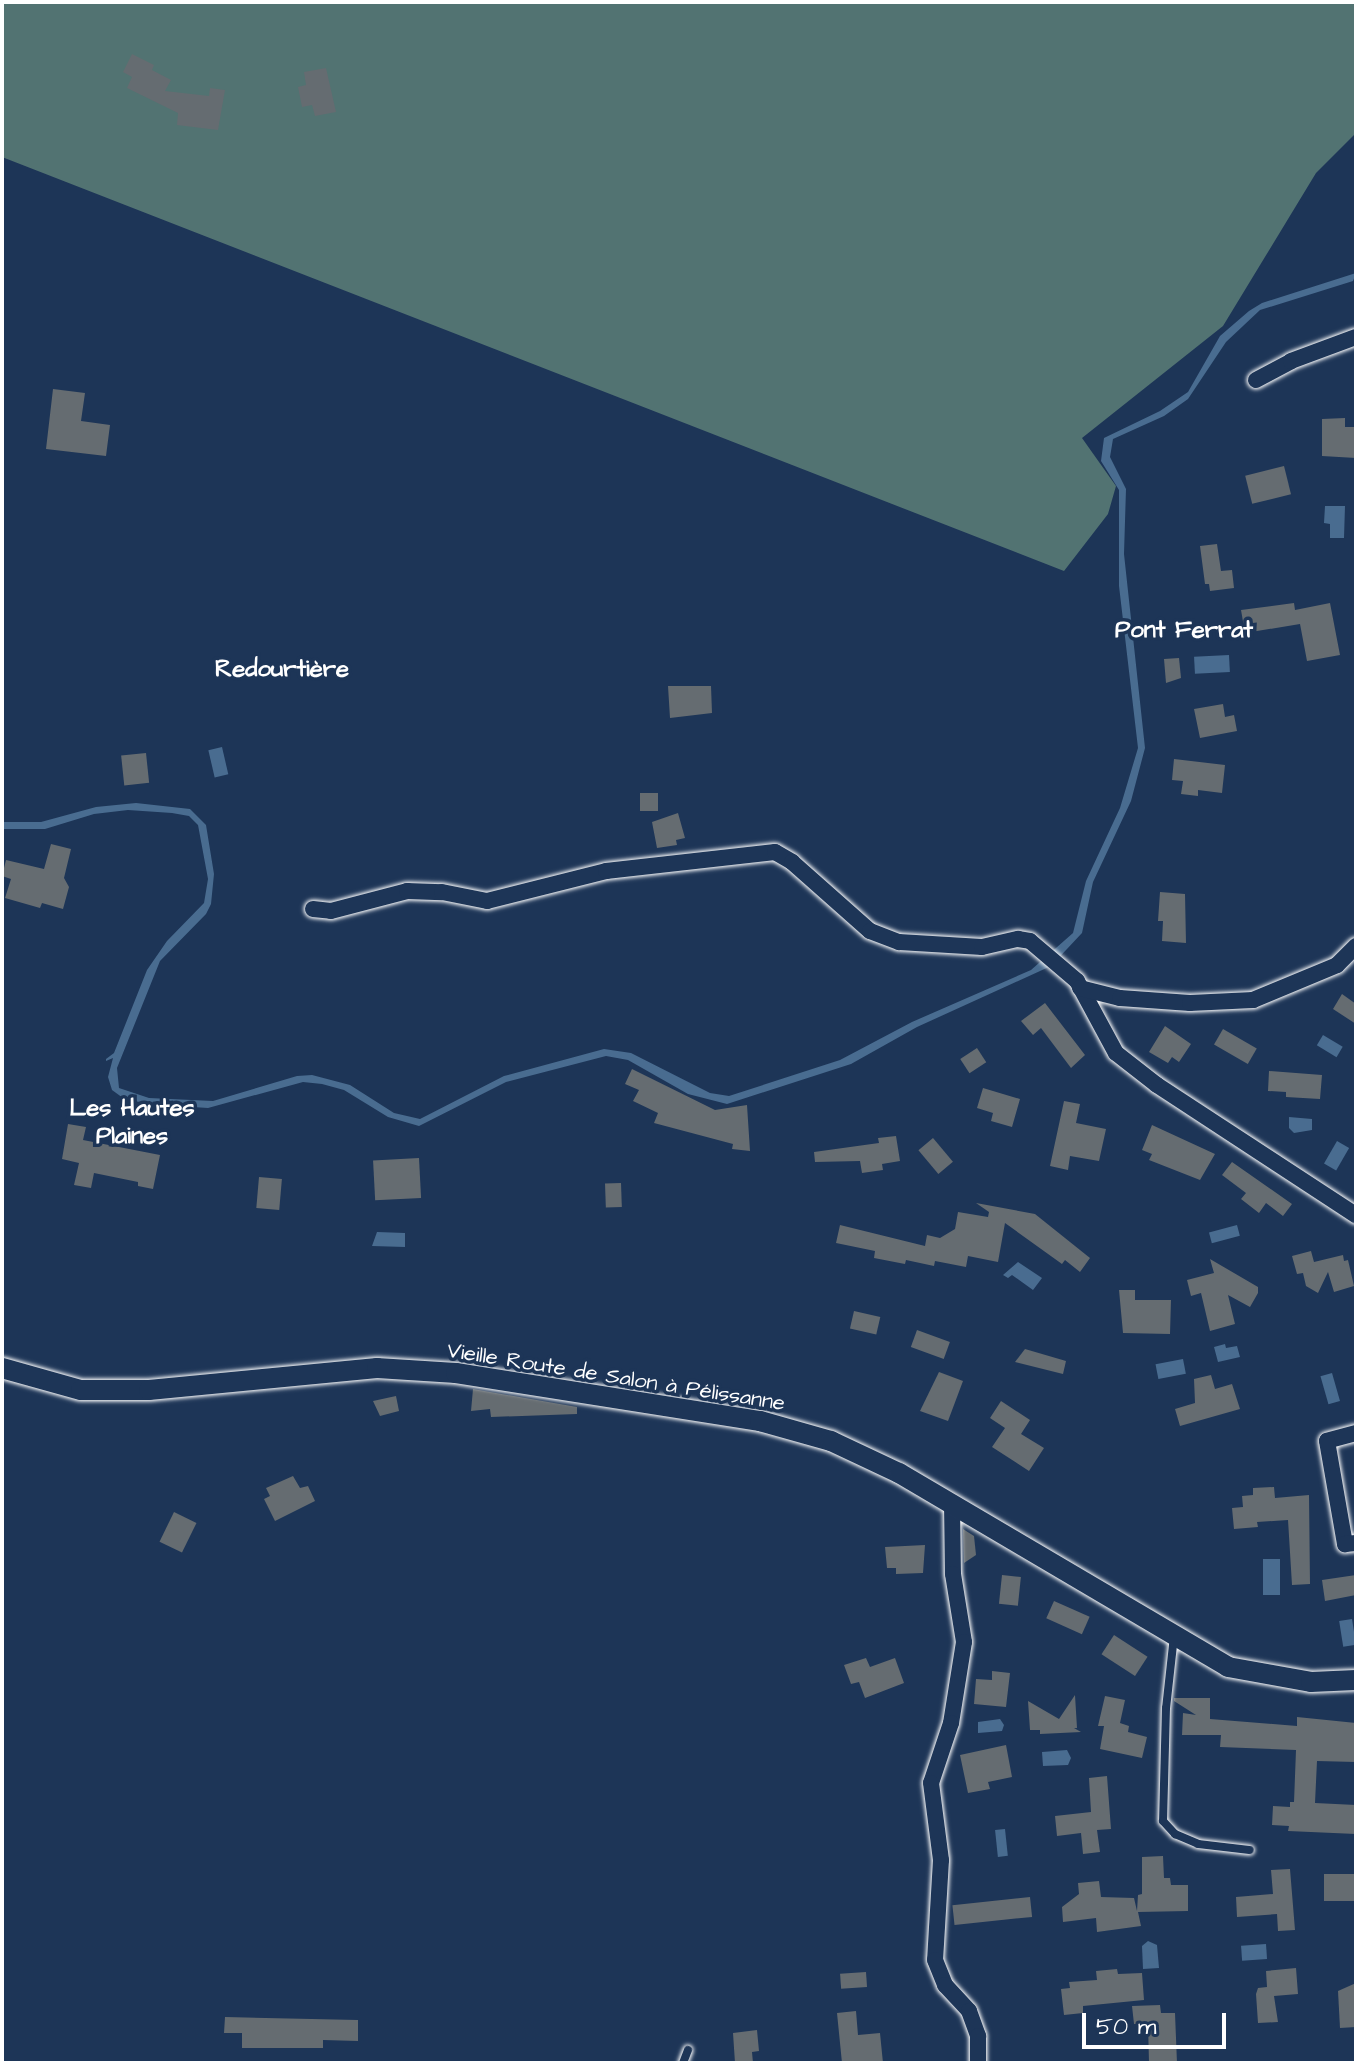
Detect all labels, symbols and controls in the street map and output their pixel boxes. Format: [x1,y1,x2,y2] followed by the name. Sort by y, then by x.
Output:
[1115,617,1253,645] district label: Pont Ferrat
[215,656,349,684] district label: Redourtière
[70,1095,194,1151] district label: Les Hautes Plaines
[445,1337,787,1417] street label: Vieille Route de Salon à Pélissanne
[1086,1997,1230,2047] scale bar
[1096,2010,1156,2044] text: 50 m

